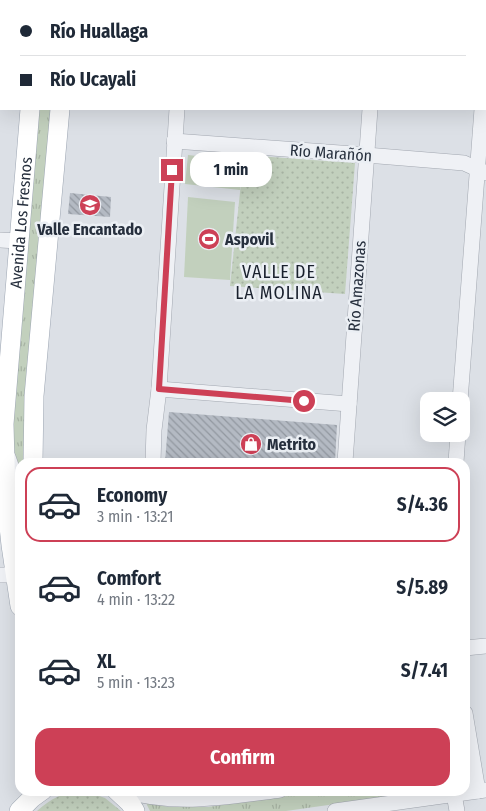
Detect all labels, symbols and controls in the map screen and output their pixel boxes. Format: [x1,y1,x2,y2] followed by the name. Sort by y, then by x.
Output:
[50,20,148,43] text: Río Huallaga
[50,68,136,91] text: Río Ucayali
[289,141,373,165] street label: Río Marañón
[190,152,272,188] callout: 1 min
[6,156,36,289] street label: Avenida Los Fresnos
[161,159,183,181] route end
[214,160,248,179] text: 1 min
[78,193,102,217] school or university icon: Valle Encantado
[36,220,143,239] place label: Valle Encantado
[197,227,221,251] sports icon: Aspovil
[224,230,274,249] place label: Aspovil
[344,240,370,332] street label: Río Amazonas
[235,261,323,304] district label: VALLE DE LA MOLINA
[293,390,315,412] route start
[420,392,470,442] map controls
[420,392,470,442] button: layers
[239,432,263,456] shop icon: Metrito
[267,435,317,454] place label: Metrito
[37,482,82,527] icon: car
[97,484,167,507] text: Economy
[397,493,448,516] text: S/4.36
[97,507,173,526] text: 3 min · 13:21
[37,565,82,610] icon: car
[97,567,161,590] text: Comfort
[396,576,448,599] text: S/5.89
[97,590,175,609] text: 4 min · 13:22
[37,648,82,693] icon: car
[97,650,116,673] text: XL
[401,659,448,682] text: S/7.41
[97,673,175,692] text: 5 min · 13:23
[35,728,450,786] button: Confirm

